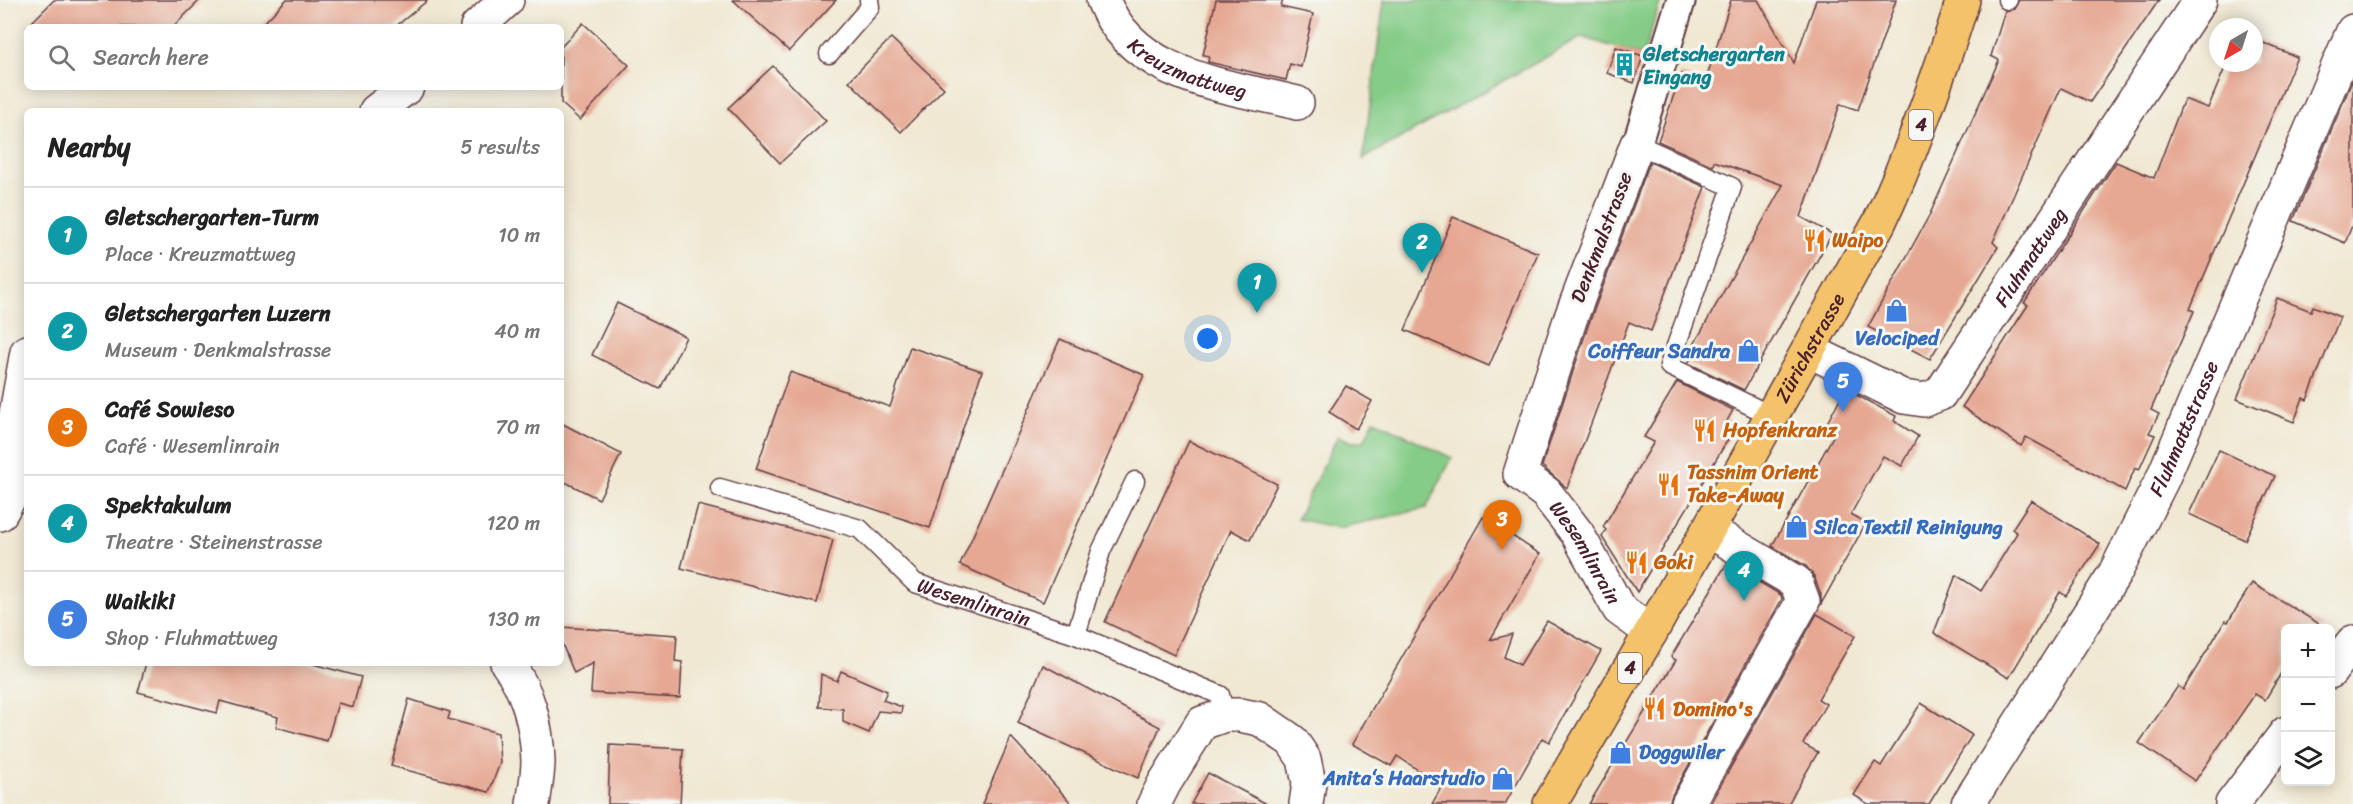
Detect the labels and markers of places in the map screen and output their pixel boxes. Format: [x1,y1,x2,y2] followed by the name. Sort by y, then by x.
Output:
[1642,37,1785,95] place label: Gletschergarten Eingang
[1612,52,1638,78] building icon: Gletschergarten Eingang
[1832,223,1884,258] place label: Waipo
[1402,224,1442,273] pin: 2
[1801,227,1827,253] restaurant icon: Waipo
[1238,264,1276,313] pin: 1
[1884,297,1910,323] shop icon: Velociped
[1855,321,1941,356] place label: Velociped
[1587,334,1731,369] place label: Coiffeur Sandra
[1735,338,1761,364] shop icon: Coiffeur Sandra
[1824,362,1862,412] pin: 5
[1722,413,1838,448] place label: Hopfenkranz
[1692,417,1718,443] restaurant icon: Hopfenkranz
[1687,455,1819,513] place label: Tassnim Orient Take-Away
[1656,471,1682,497] restaurant icon: Tassnim Orient Take-Away
[1482,500,1522,550] pin: 3
[1813,510,2003,545] place label: Silca Textil Reinigung
[1783,514,1809,540] shop icon: Silca Textil Reinigung
[1653,545,1694,580] place label: Goki
[1623,549,1649,575] restaurant icon: Goki
[1724,552,1764,601] pin: 4
[1673,692,1753,727] place label: Domino's
[1642,696,1668,722] restaurant icon: Domino's
[1639,735,1726,770] place label: Doggwiler
[1608,739,1634,765] shop icon: Doggwiler
[1322,761,1486,796] place label: Anita‘s Haarstudio
[1490,765,1516,791] shop icon: Anita‘s Haarstudio

